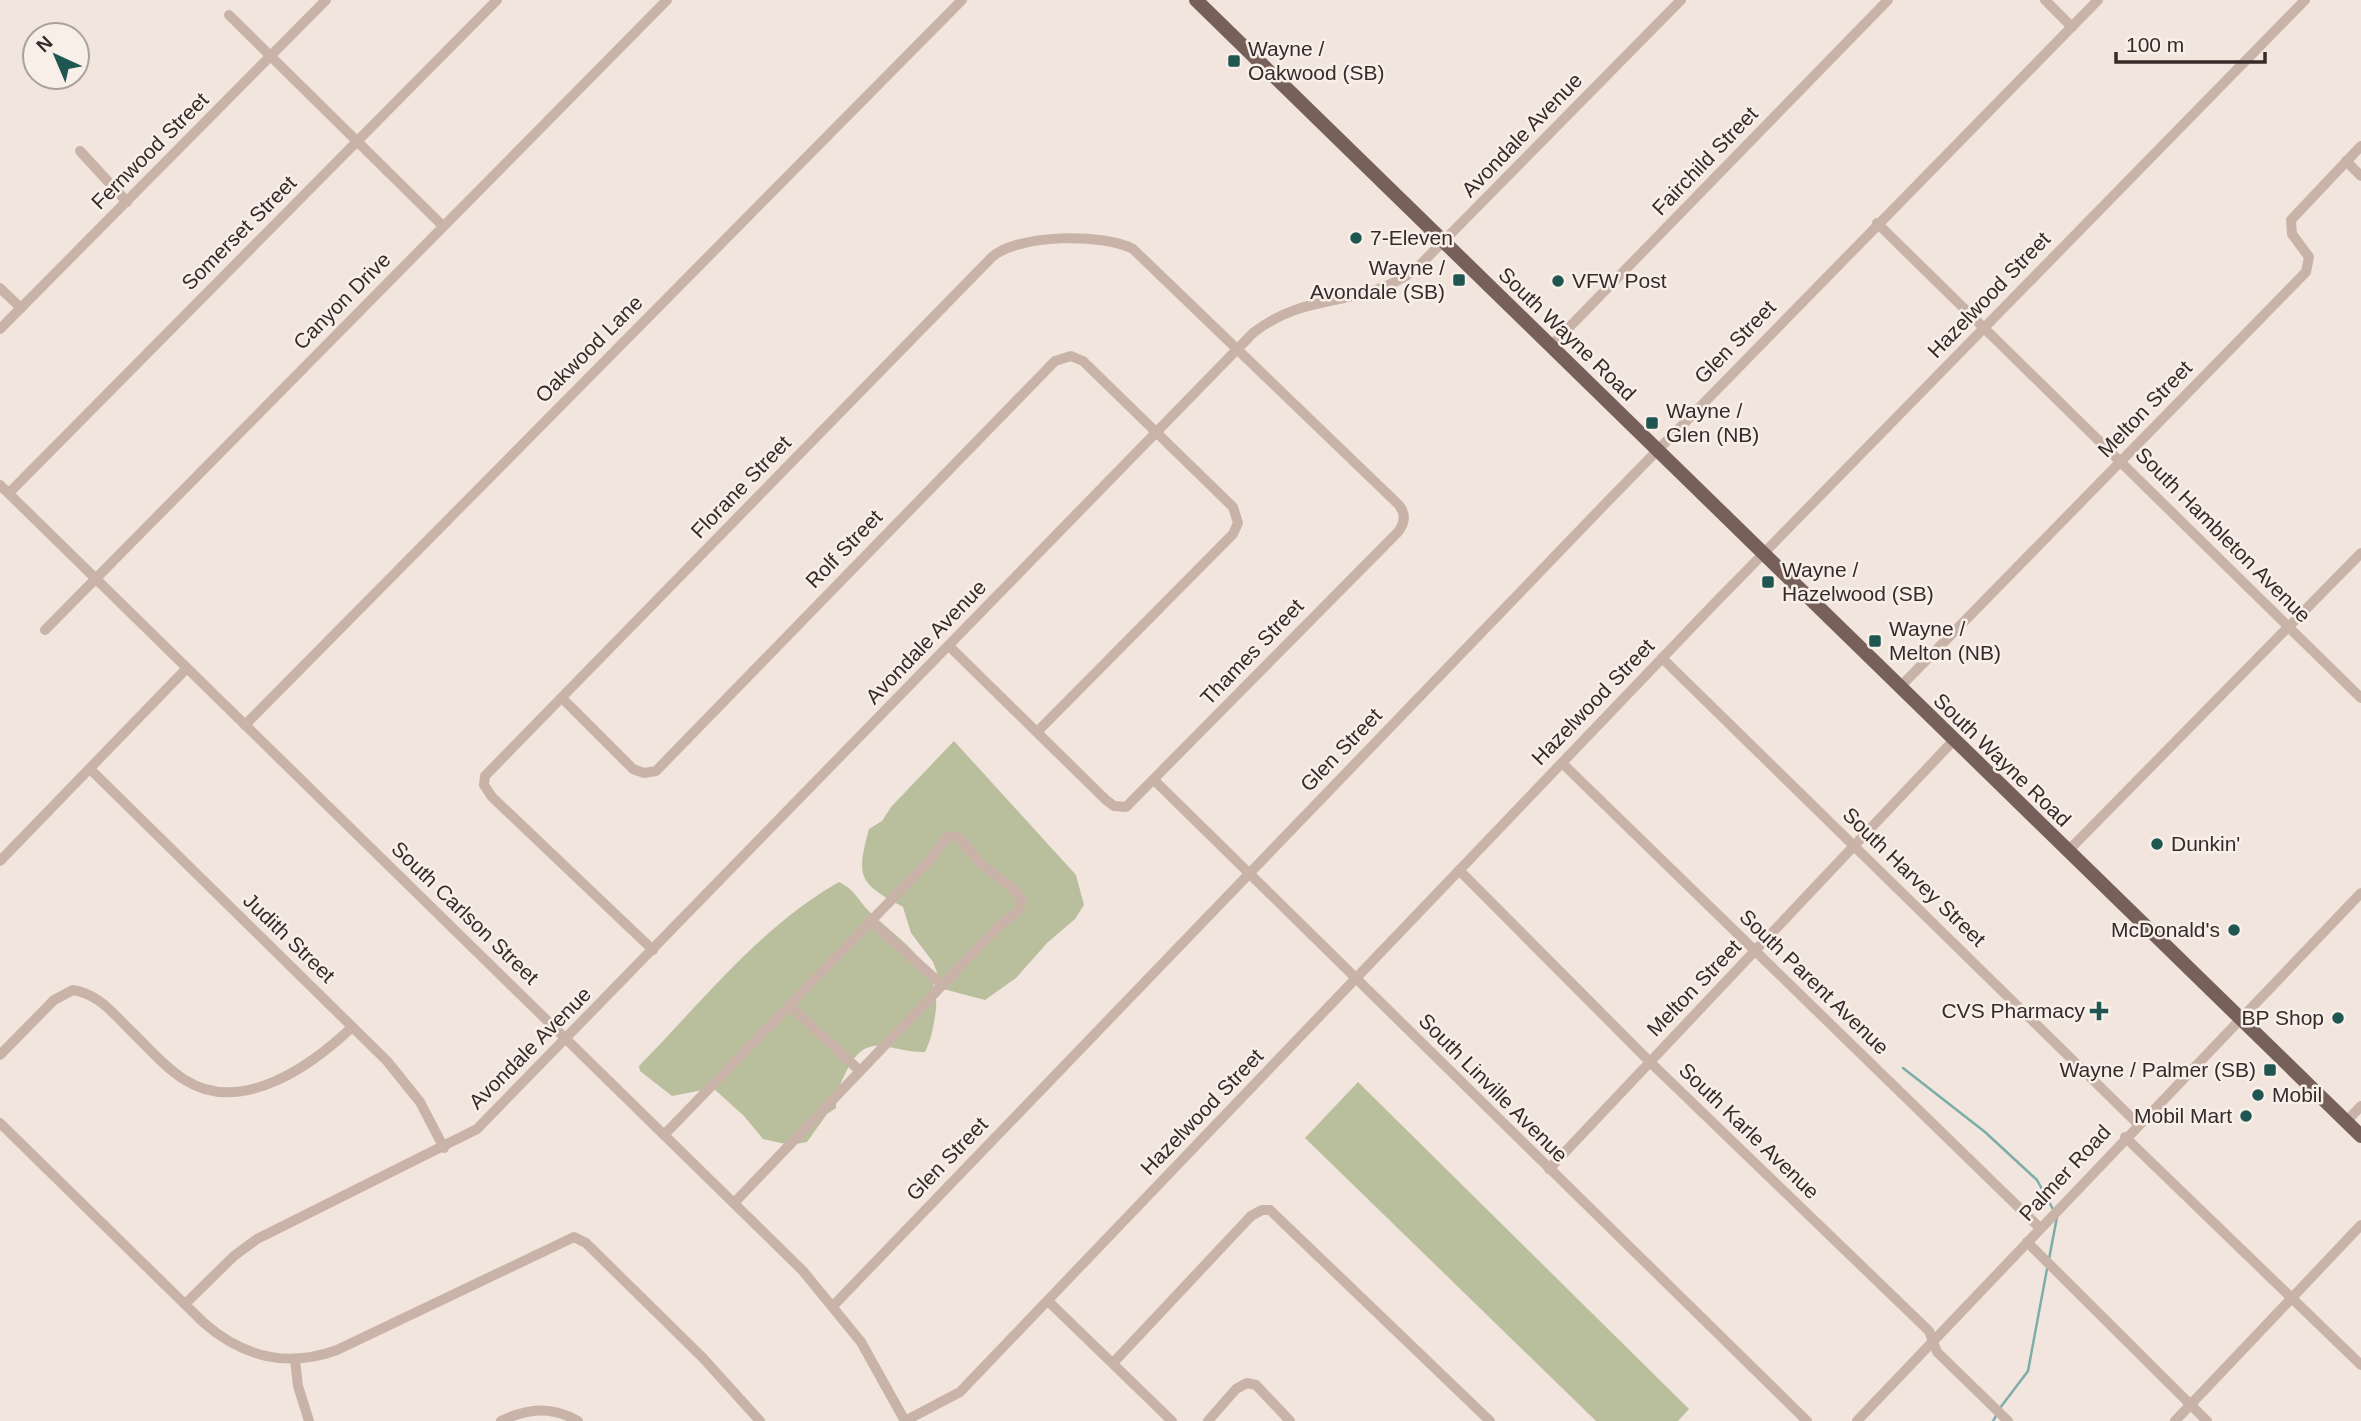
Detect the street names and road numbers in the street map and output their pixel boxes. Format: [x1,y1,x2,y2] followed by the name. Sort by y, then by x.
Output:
[1457,68,1586,201] street label: Avondale Avenue
[87,88,213,214] street label: Fernwood Street
[1647,102,1762,219] street label: Fairchild Street
[177,171,301,294] street label: Somerset Street
[1923,227,2055,362] street label: Hazelwood Street
[289,248,395,354] street label: Canyon Drive
[1494,262,1641,405] street label: South Wayne Road
[531,291,647,407] street label: Oakwood Lane
[1689,295,1780,388] street label: Glen Street
[2093,356,2196,462] street label: Melton Street
[686,431,795,543] street label: Florane Street
[2131,442,2316,627] street label: South Hambleton Avenue
[801,505,886,592] street label: Rolf Street
[861,575,990,708] street label: Avondale Avenue
[1196,594,1308,709] street label: Thames Street
[1527,634,1659,769] street label: Hazelwood Street
[1929,688,2076,831] street label: South Wayne Road
[1295,703,1386,796] street label: Glen Street
[1838,803,1990,951] street label: South Harvey Street
[387,837,544,989] street label: South Carlson Street
[239,888,340,987] street label: Judith Street
[1735,905,1894,1059] street label: South Parent Avenue
[1642,935,1745,1041] street label: Melton Street
[464,982,595,1113] street label: Avondale Avenue
[1414,1009,1572,1167] street label: South Linville Avenue
[1136,1044,1268,1179] street label: Hazelwood Street
[1675,1058,1824,1203] street label: South Karle Avenue
[901,1112,992,1205] street label: Glen Street
[2014,1120,2115,1225] street label: Palmer Road

